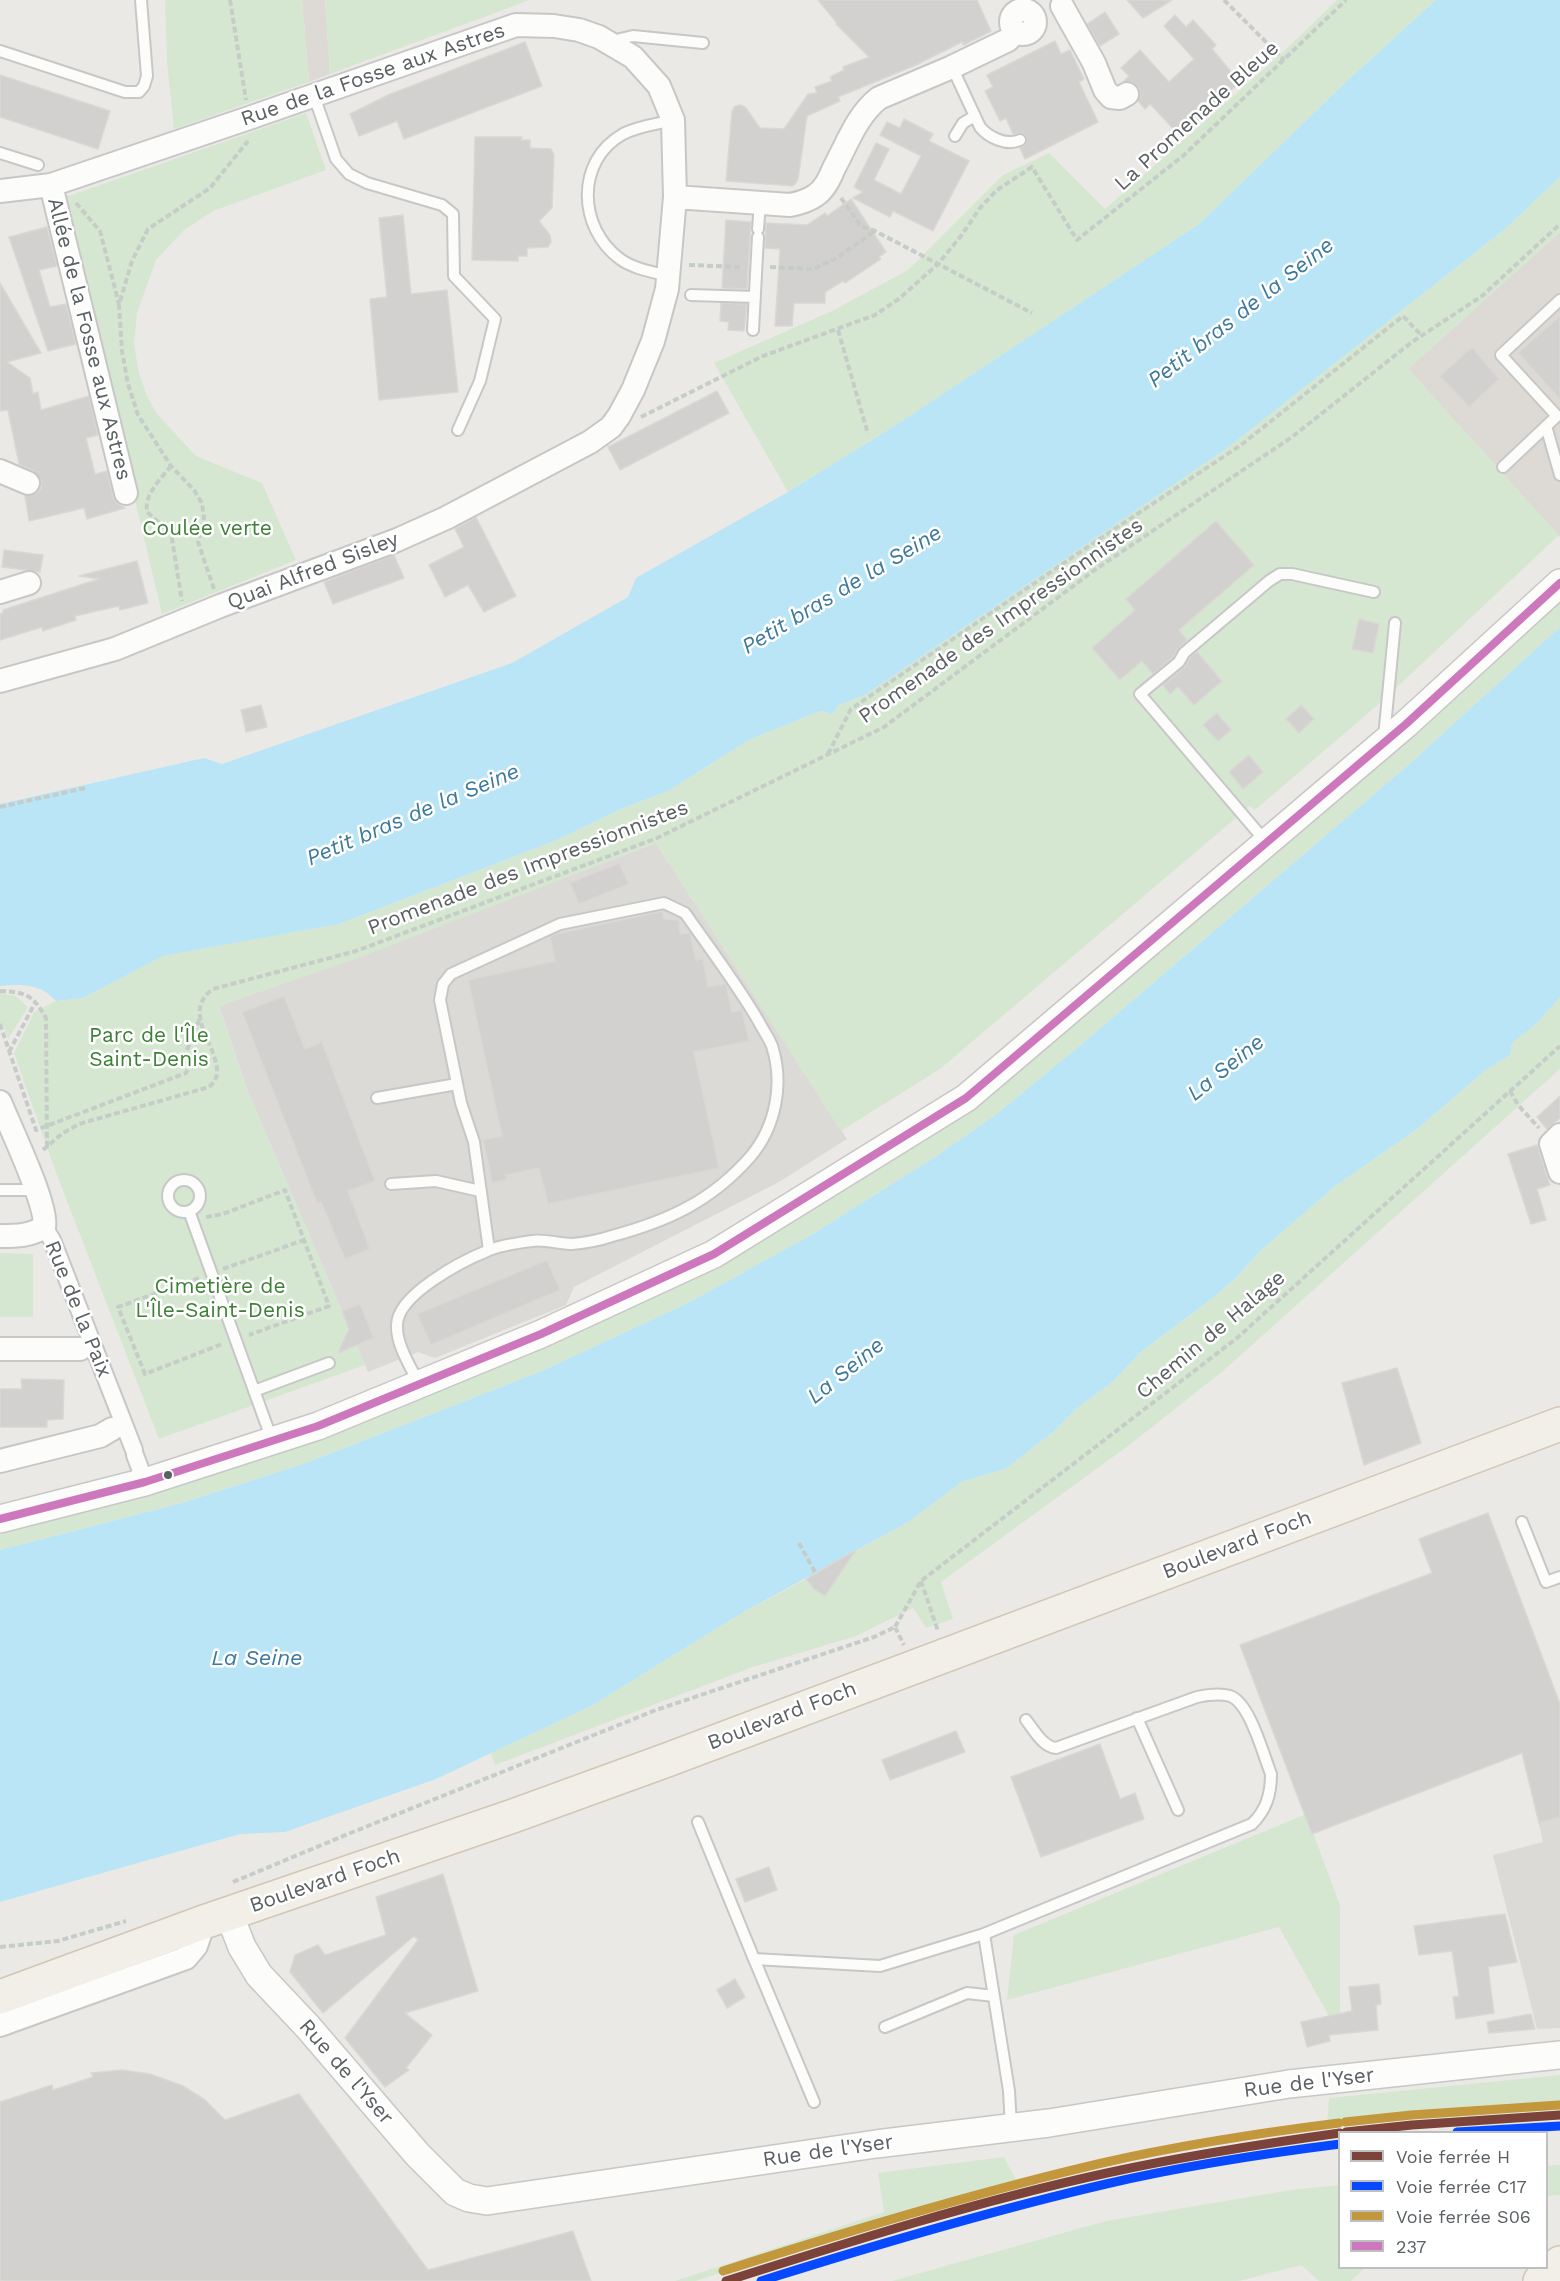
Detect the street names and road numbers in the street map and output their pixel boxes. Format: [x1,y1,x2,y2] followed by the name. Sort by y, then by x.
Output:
[238,18,508,132] street label: Rue de la Fosse aux Astres
[1110,36,1284,196] street label: La Promenade Bleue
[42,195,136,483] street label: Allée de la Fosse aux Astres
[854,513,1148,729] street label: Promenade des Impressionnistes
[224,527,402,615] street label: Quai Alfred Sisley
[364,795,692,941] street label: Promenade des Impressionnistes
[39,1237,117,1381] street label: Rue de la Paix
[1131,1265,1291,1405] street label: Chemin de Halage
[1159,1505,1315,1585] street label: Boulevard Foch
[704,1676,860,1756] street label: Boulevard Foch
[246,1843,404,1919] street label: Boulevard Foch
[293,2014,399,2130] street label: Rue de l'Yser
[1242,2062,1376,2104] street label: Rue de l'Yser
[761,2129,895,2173] street label: Rue de l'Yser

